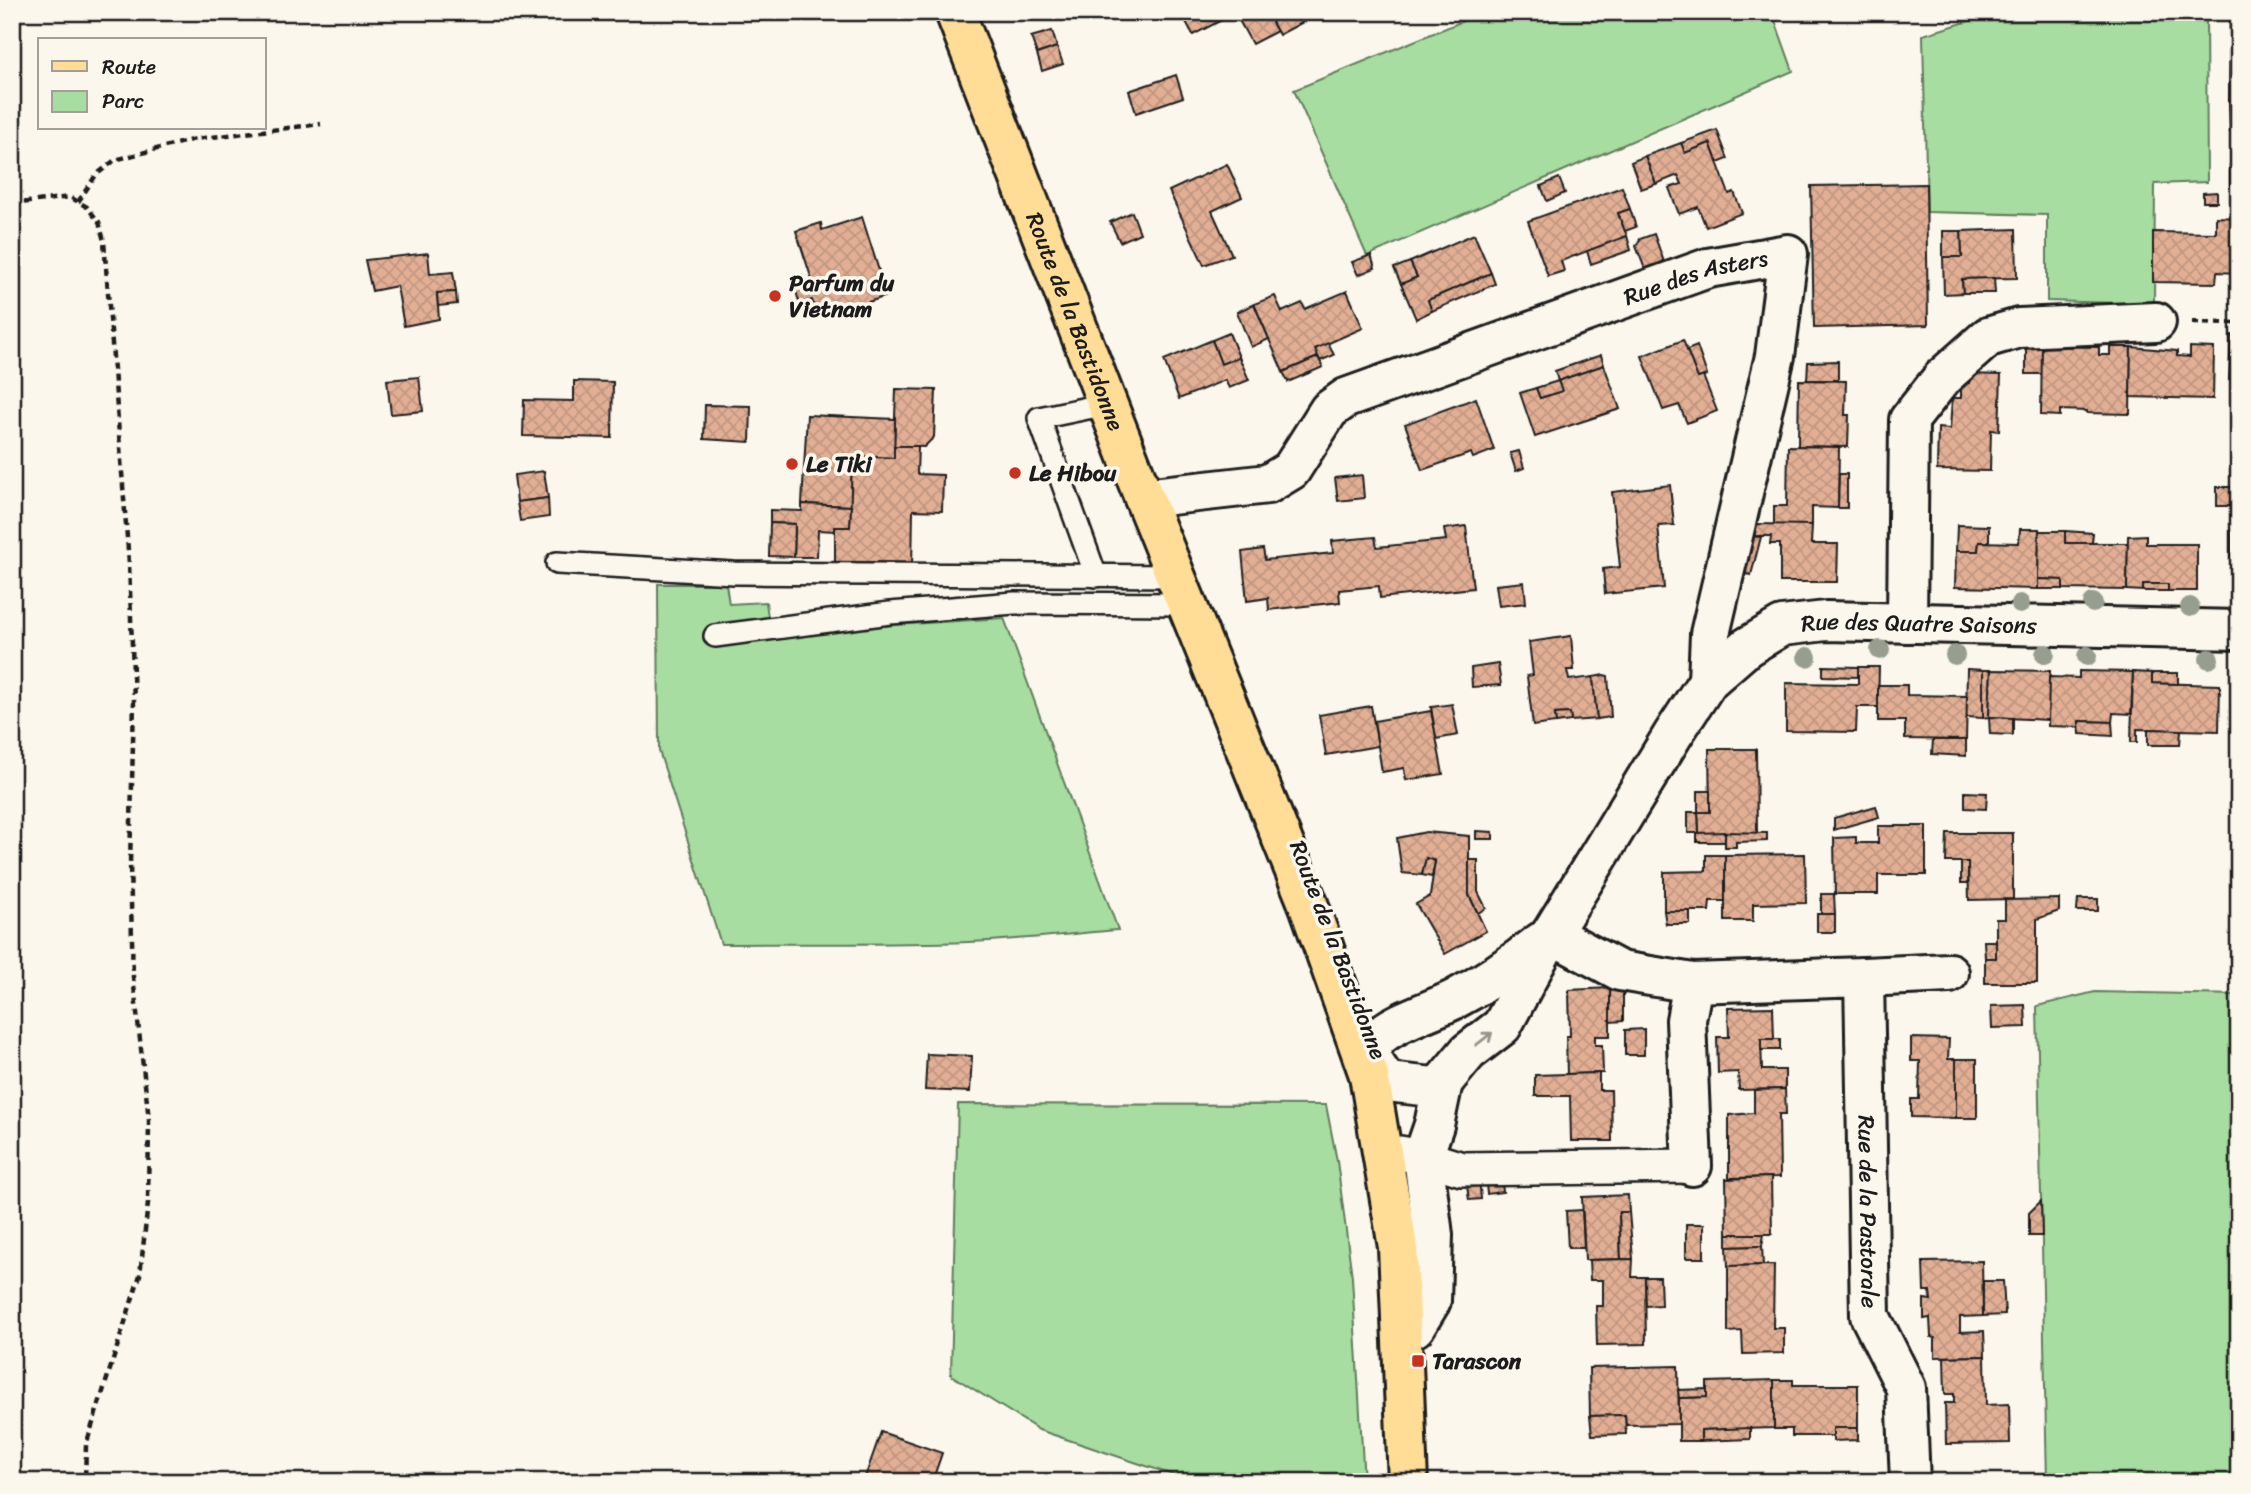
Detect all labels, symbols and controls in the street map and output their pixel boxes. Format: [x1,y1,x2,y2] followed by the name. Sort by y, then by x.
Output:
[38,38,266,130] legend
[102,48,156,86] text: Route
[102,82,144,120] text: Parc
[1014,206,1136,437] street label: Route de la Bastidonne
[1618,237,1772,317] street label: Rue des Asters
[789,263,895,330] place label: Parfum du Vietnam
[767,288,783,304] marker: Parfum du Vietnam
[806,444,873,485] place label: Le Tiki
[1029,453,1117,494] place label: Le Hibou
[784,456,800,472] marker: Le Tiki
[1007,465,1023,481] marker: Le Hibou
[1799,600,2038,646] street label: Rue des Quatre Saisons
[1277,834,1399,1066] street label: Route de la Bastidonne
[1474,1032,1493,1047] one-way arrow
[1846,1115,1890,1309] street label: Rue de la Pastorale
[1432,1341,1522,1382] place label: Tarascon
[1410,1353,1426,1369] marker: Tarascon

